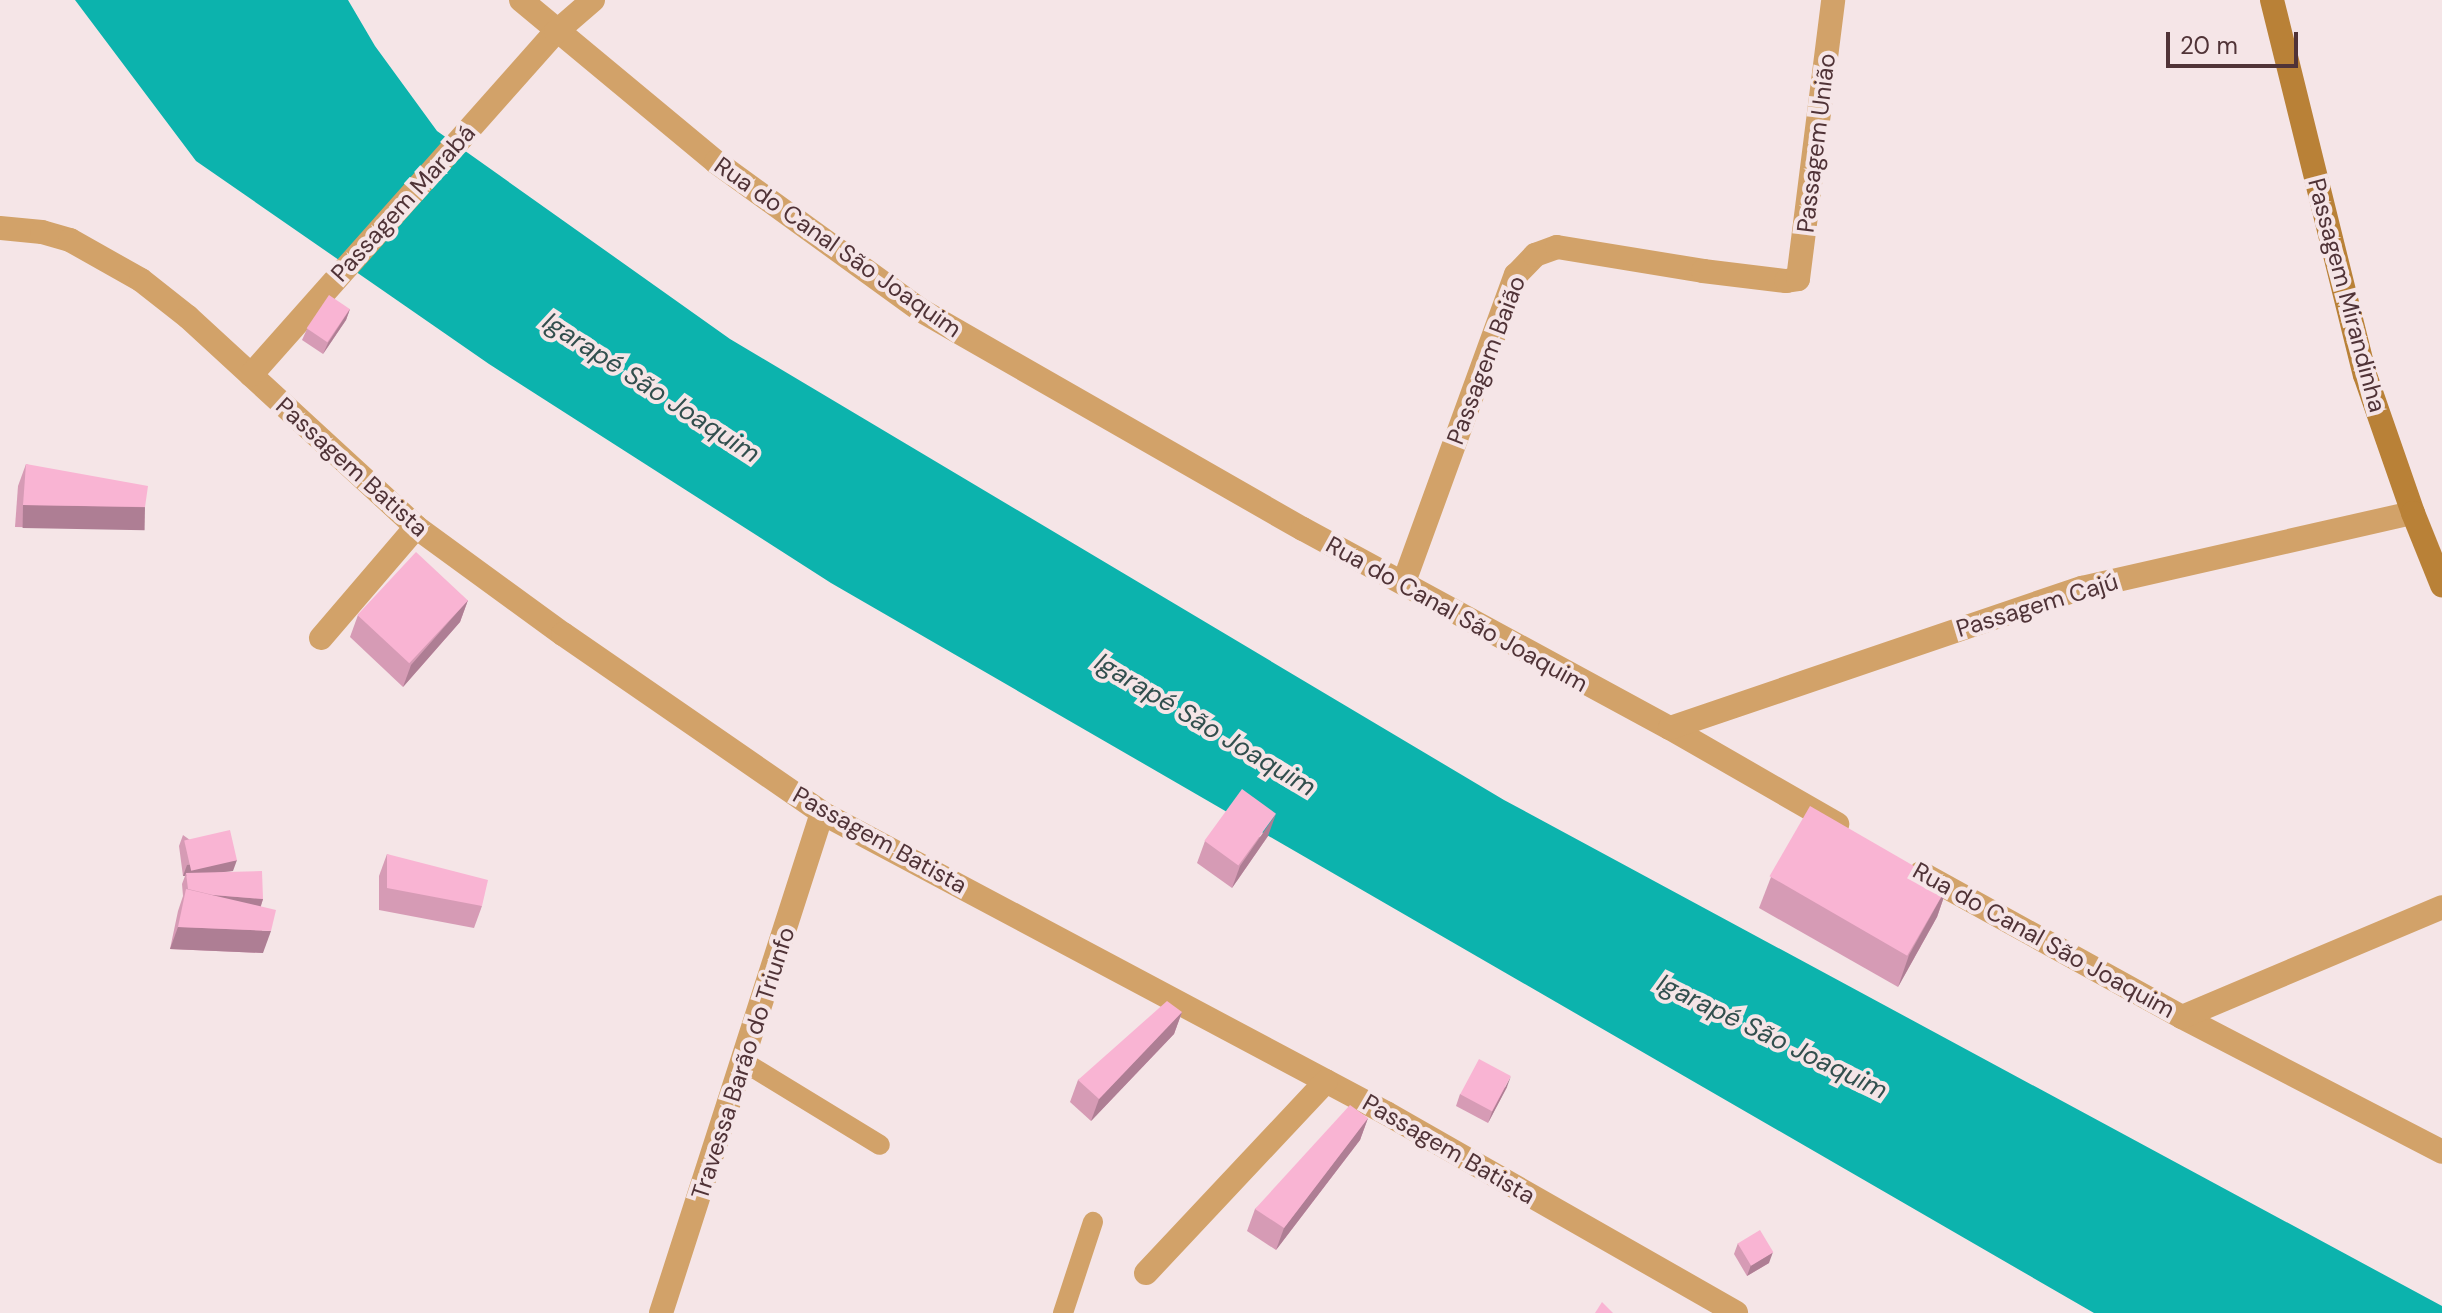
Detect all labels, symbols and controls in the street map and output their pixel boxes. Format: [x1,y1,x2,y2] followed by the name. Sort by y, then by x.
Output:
[2170,16,2302,66] scale bar
[2180,30,2238,61] text: 20 m
[1791,52,1841,234] street label: Passagem União
[325,119,481,287] street label: Passagem Marabá
[709,151,967,343] street label: Rua do Canal São Joaquim
[2302,175,2392,415] street label: Passagem Mirandinha
[1441,272,1531,448] street label: Passagem Baião
[537,306,765,470] water label: Igarapé São Joaquim
[270,391,434,543] street label: Passagem Batista
[1321,530,1593,698] street label: Rua do Canal São Joaquim
[1953,567,2121,643] street label: Passagem Cajú
[1089,647,1321,803] water label: Igarapé São Joaquim
[788,780,972,900] street label: Passagem Batista
[1908,856,2180,1024] street label: Rua do Canal São Joaquim
[685,923,801,1203] street label: Travessa Barão do Triunfo
[1652,968,1892,1106] water label: Igarapé São Joaquim
[1358,1088,1540,1210] street label: Passagem Batista

